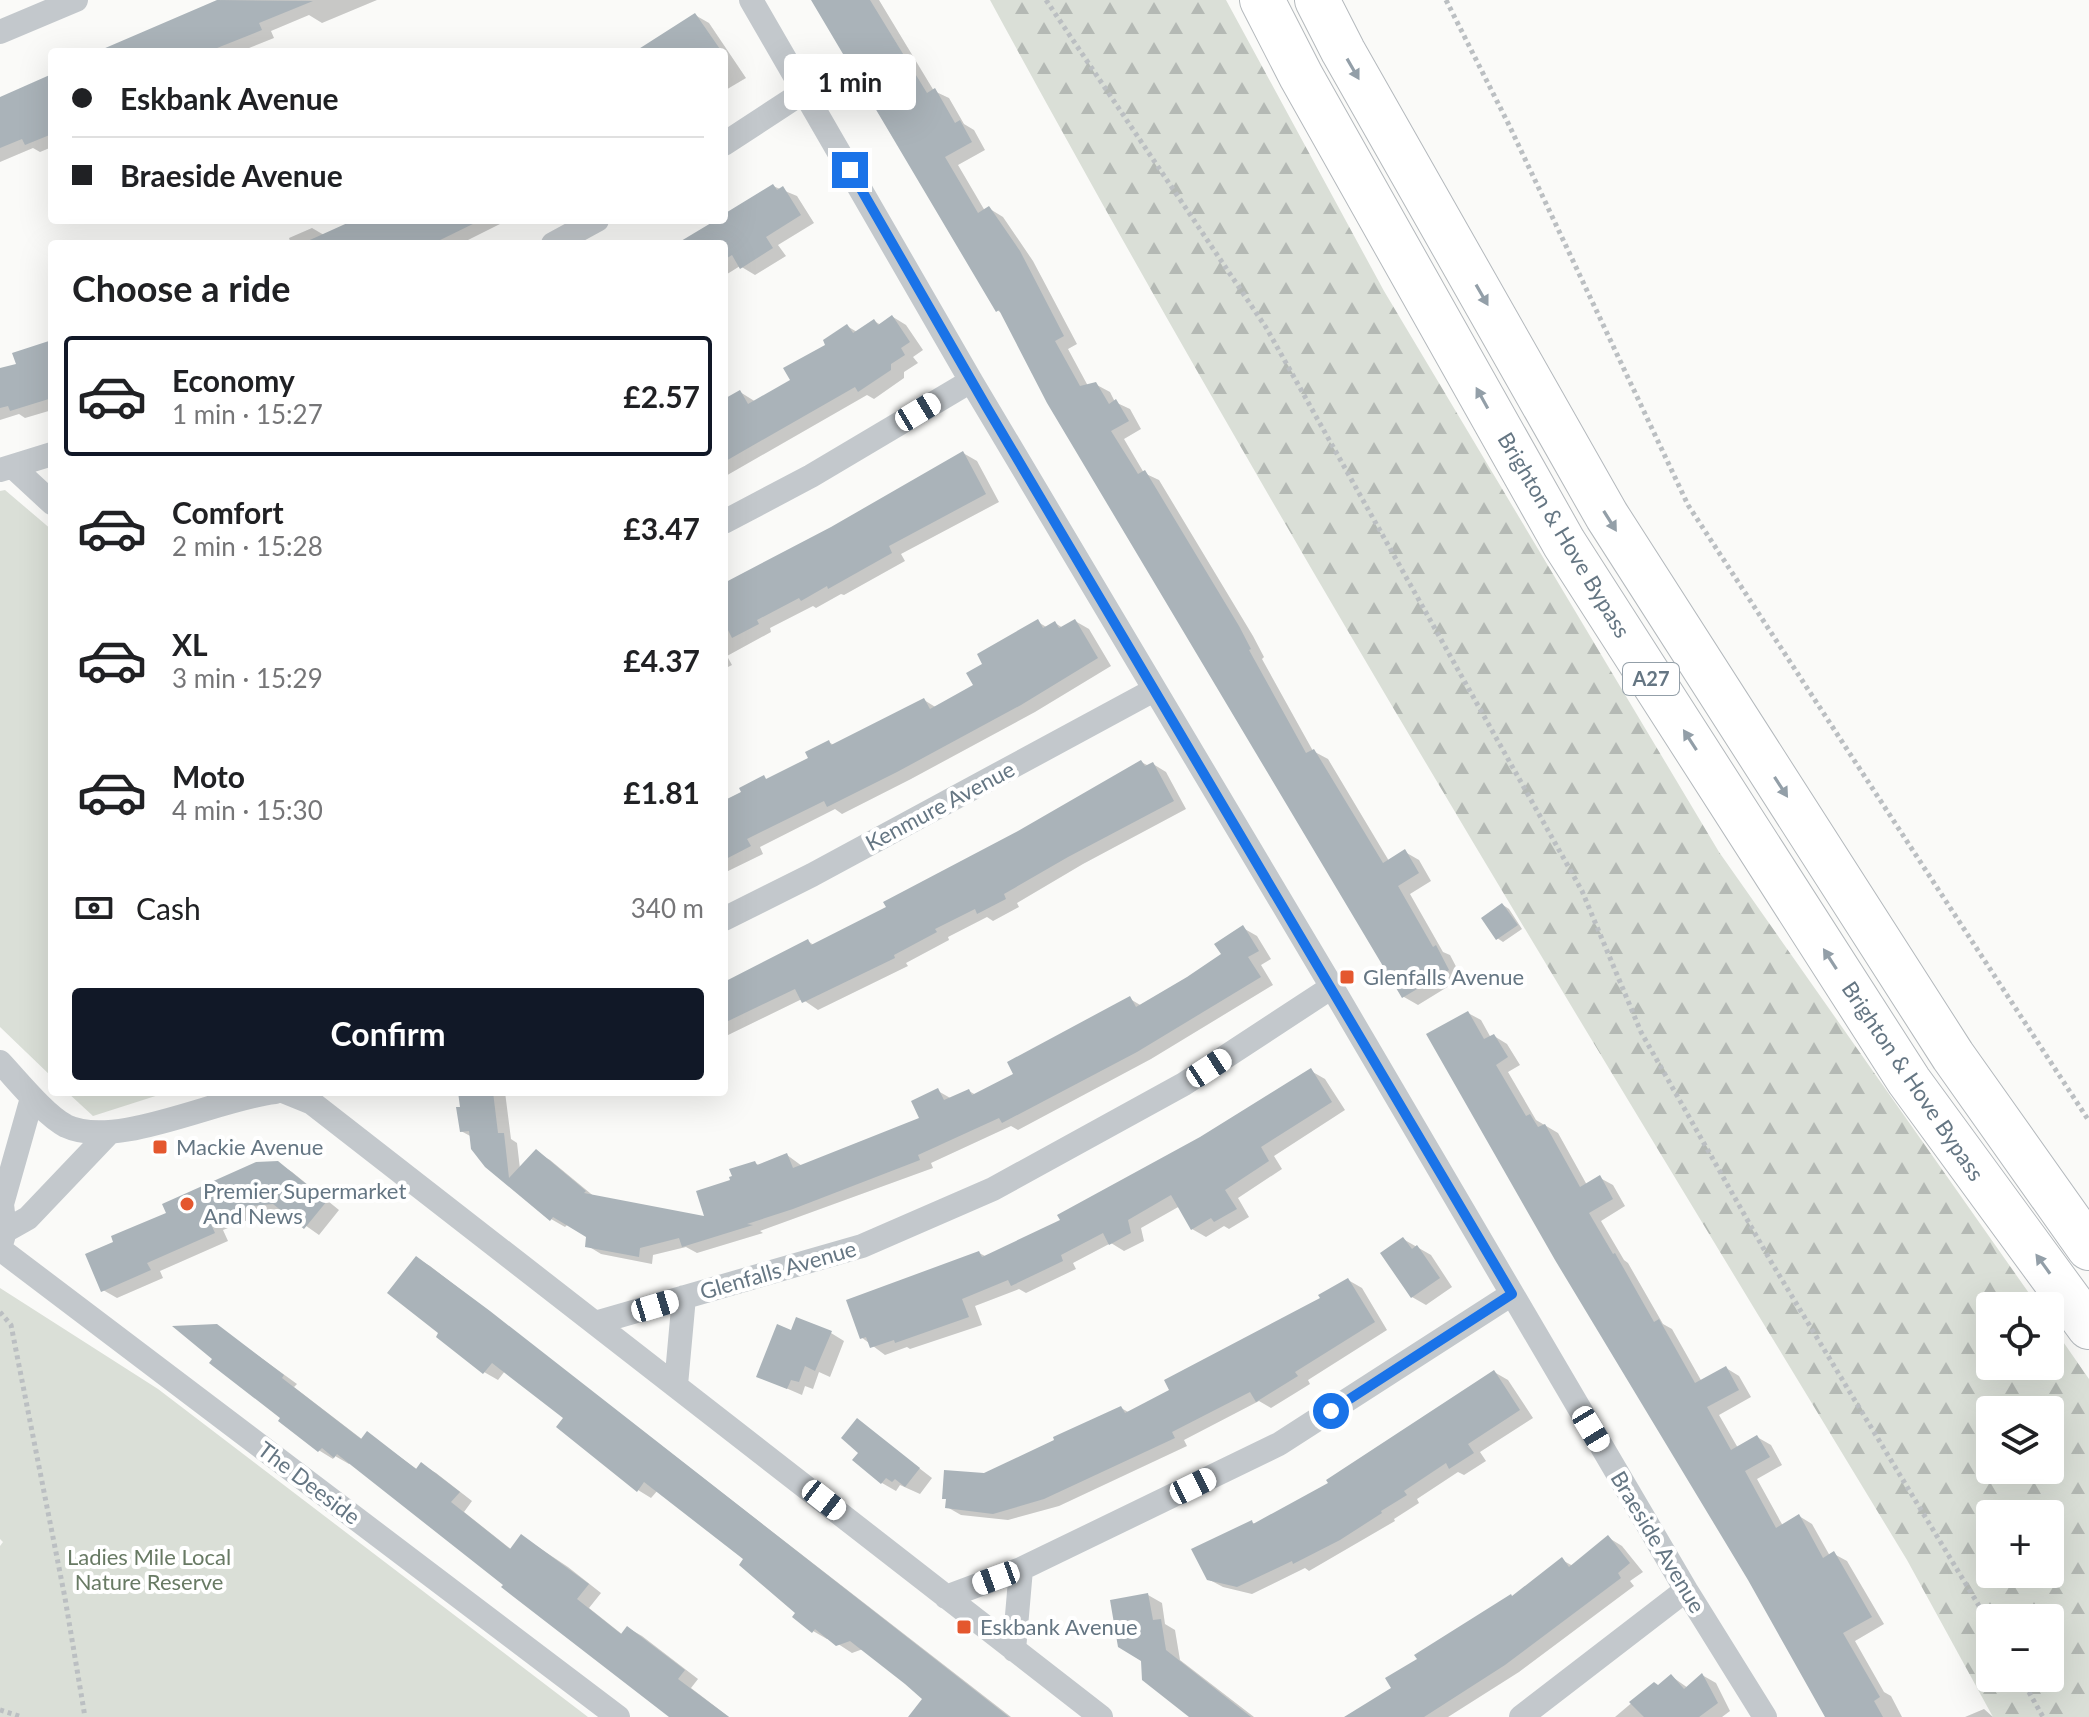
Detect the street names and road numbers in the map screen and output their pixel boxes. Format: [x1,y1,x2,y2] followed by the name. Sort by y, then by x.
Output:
[1492,427,1636,642] street label: Brighton & Hove Bypass
[1623,663,1679,695] road number: A27
[861,755,1019,856] street label: Kenmure Avenue
[1837,976,1990,1186] street label: Brighton & Hove Bypass
[697,1234,859,1305] street label: Glenfalls Avenue
[253,1435,366,1530] street label: The Deeside
[1605,1466,1711,1618] street label: Braeside Avenue

